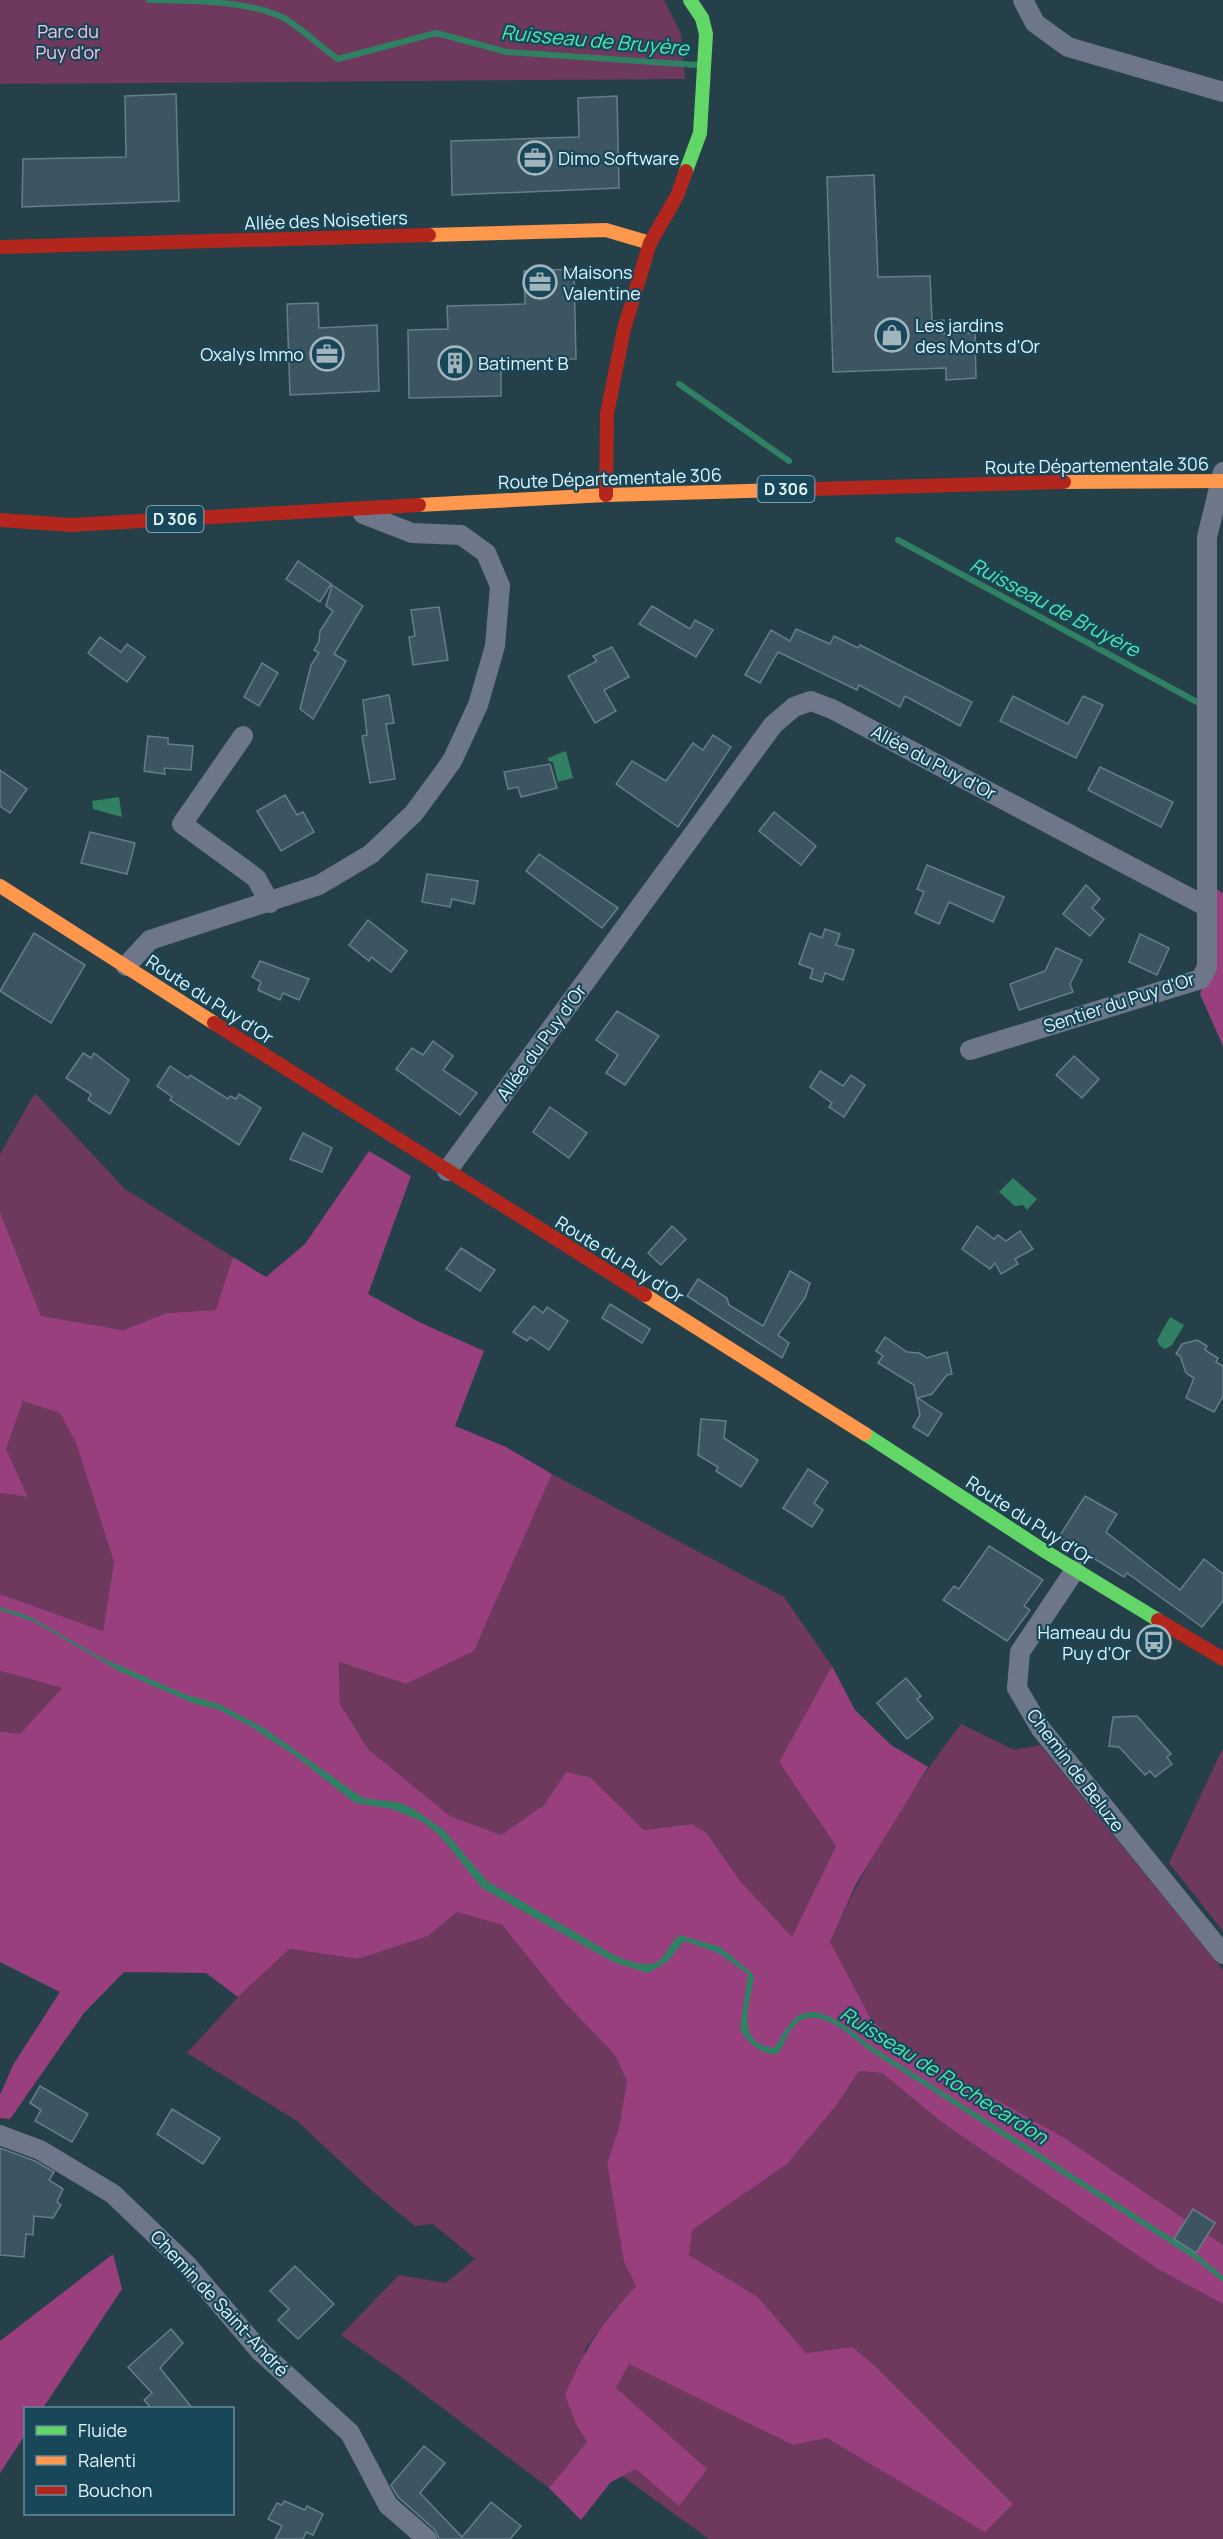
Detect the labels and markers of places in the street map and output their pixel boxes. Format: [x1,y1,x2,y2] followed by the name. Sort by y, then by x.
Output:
[517,140,553,176] office icon: Dimo Software
[558,146,679,170] place label: Dimo Software
[563,260,641,305] place label: Maisons Valentine
[522,264,558,300] office icon: Maisons Valentine
[915,313,1040,358] place label: Les jardins des Monts d'Or
[874,317,910,353] shop icon: Les jardins des Monts d'Or
[309,336,345,372] office icon: Oxalys Immo
[200,342,304,366] place label: Oxalys Immo
[437,345,473,381] building icon: Batiment B
[478,351,568,375] place label: Batiment B
[1037,1620,1132,1665] place label: Hameau du Puy d'Or
[1136,1624,1172,1660] bus stop icon: Hameau du Puy d'Or

